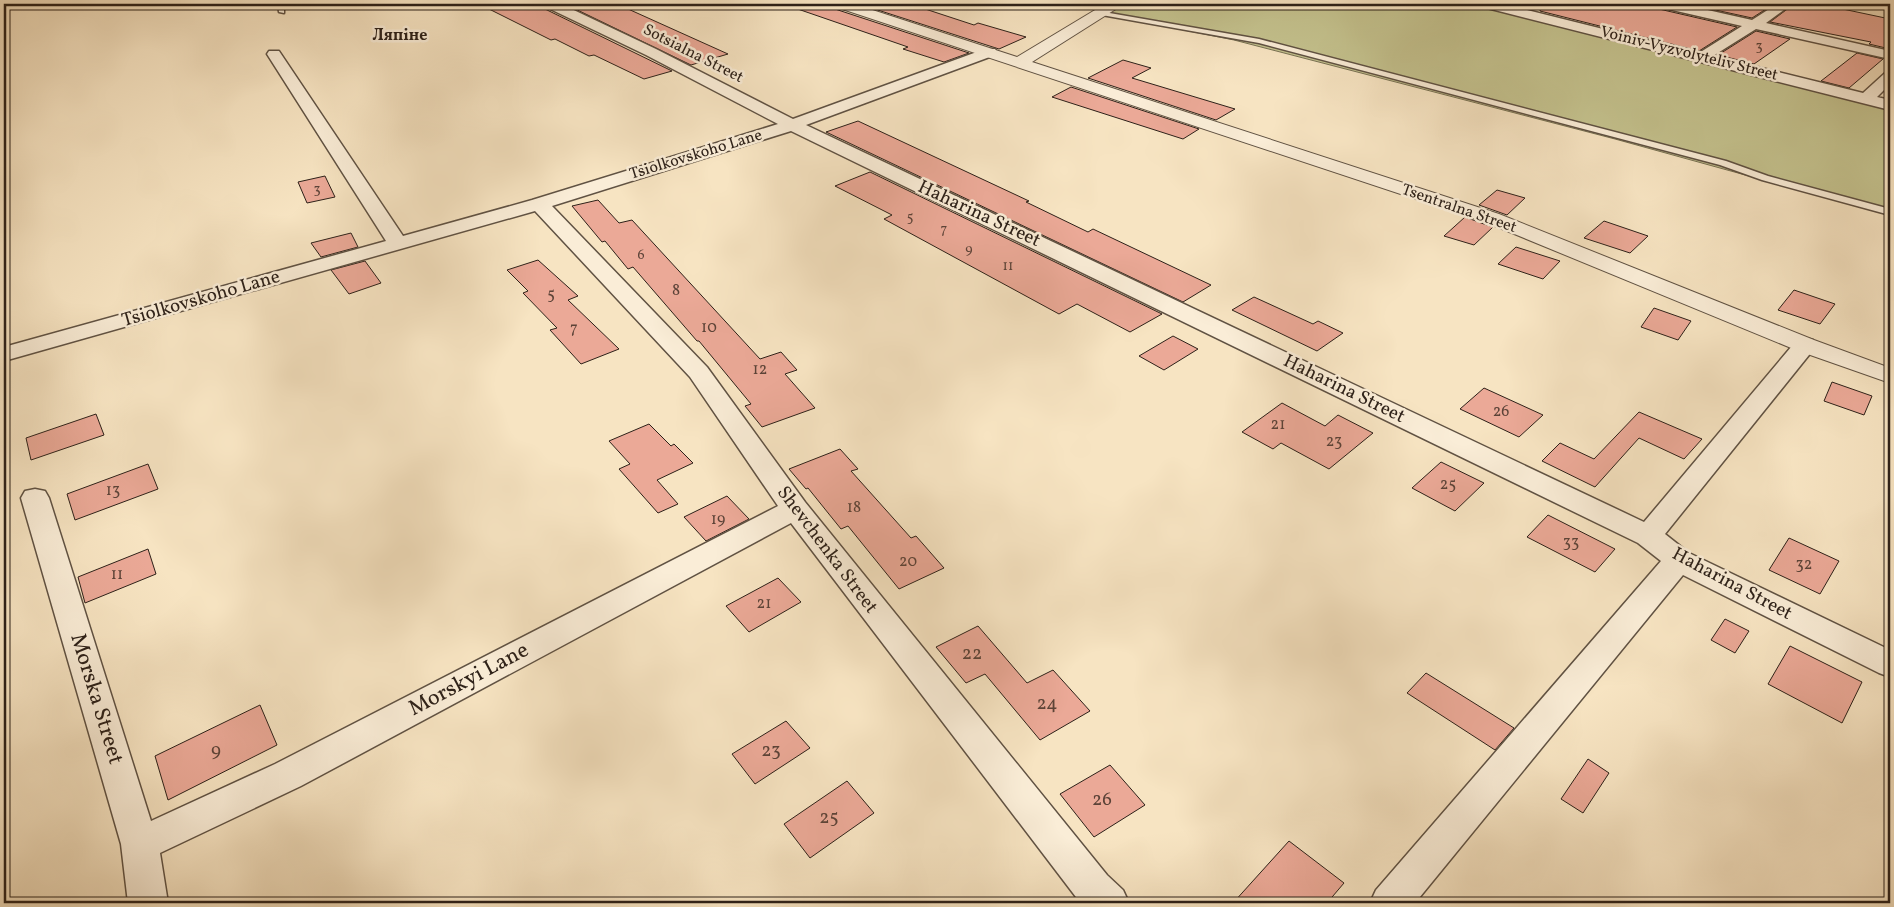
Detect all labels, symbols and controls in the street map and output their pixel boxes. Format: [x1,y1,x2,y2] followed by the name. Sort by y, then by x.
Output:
[639,19,747,89] street label: Sotsialna Street
[1598,21,1781,87] street label: Voiniv-Vyzvolyteliv Street
[373,25,427,47] district label: Ляпіне
[1755,37,1763,56] house number: 3
[627,124,765,186] street label: Tsiolkovskoho Lane
[913,174,1045,254] street label: Haharina Street
[1399,179,1520,239] street label: Tsentralna Street
[313,180,321,199] house number: 3
[907,208,913,227] house number: 5
[941,220,948,239] house number: 7
[965,240,973,259] house number: 9
[637,246,645,265] house number: 6
[1003,257,1013,276] house number: 11
[119,264,283,334] street label: Tsiolkovskoho Lane
[672,280,680,302] house number: 8
[547,284,555,306] house number: 5
[701,317,717,339] house number: 10
[570,318,578,340] house number: 7
[1279,348,1410,430] street label: Haharina Street
[753,359,767,381] house number: 12
[1493,401,1509,423] house number: 26
[1271,414,1285,436] house number: 21
[1326,431,1342,453] house number: 23
[1440,474,1456,496] house number: 25
[106,480,120,502] house number: 13
[770,481,884,619] street label: Shevchenka Street
[847,497,861,519] house number: 18
[711,509,725,531] house number: 19
[1563,532,1579,554] house number: 33
[1667,541,1797,627] street label: Haharina Street
[899,551,917,573] house number: 20
[1796,554,1812,576] house number: 32
[111,564,123,586] house number: 11
[757,593,771,615] house number: 21
[61,630,131,769] street label: Morska Street
[403,635,535,725] street label: Morskyi Lane
[962,641,982,667] house number: 22
[1037,691,1057,717] house number: 24
[211,738,221,764] house number: 9
[761,738,781,764] house number: 23
[1092,787,1112,813] house number: 26
[819,805,839,831] house number: 25

